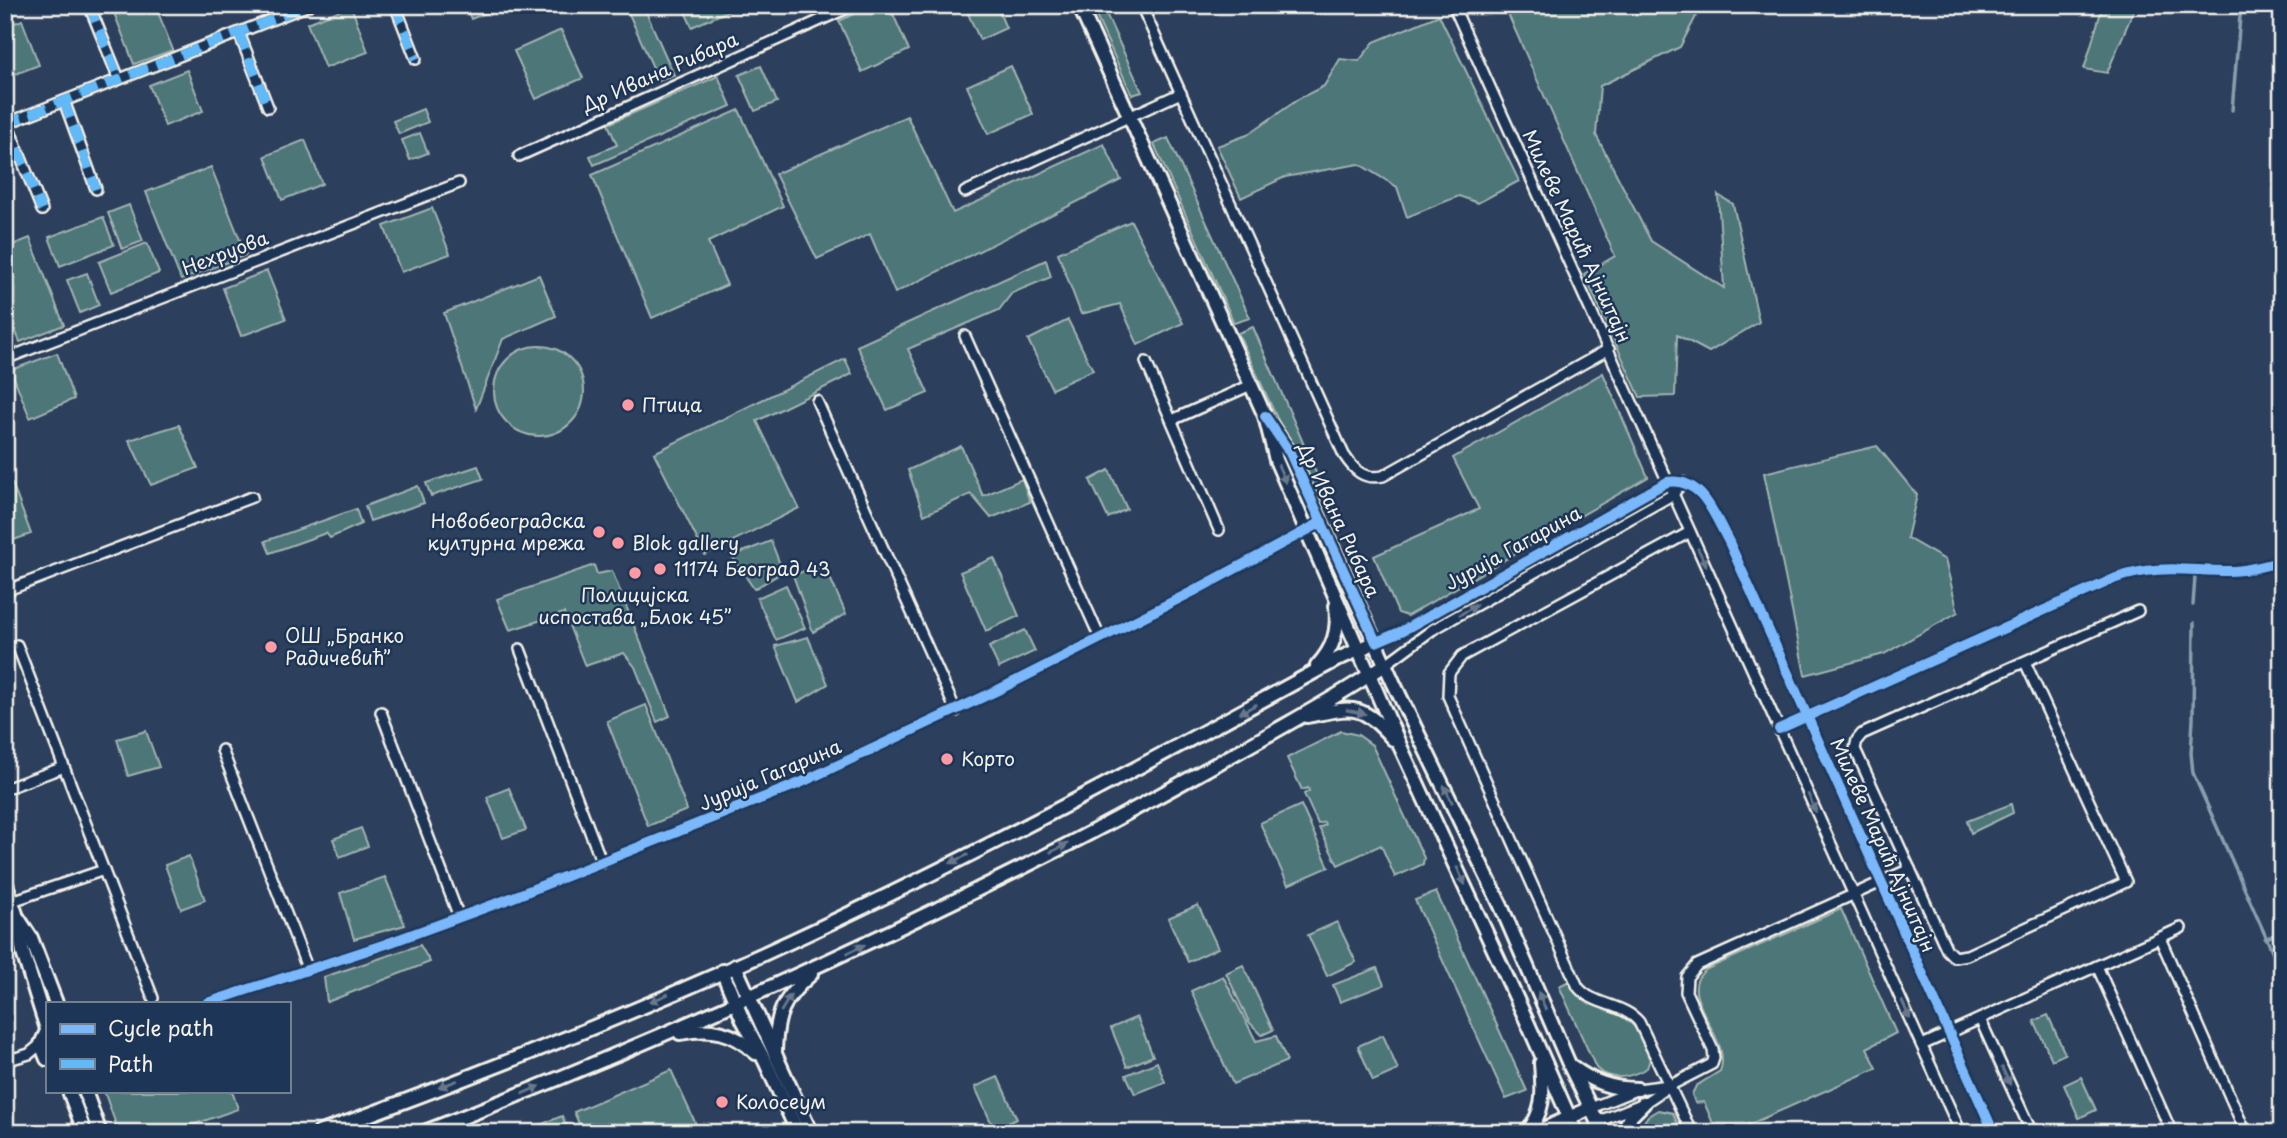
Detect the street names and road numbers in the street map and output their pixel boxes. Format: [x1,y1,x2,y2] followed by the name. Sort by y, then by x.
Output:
[576,24,742,118] street label: Др Ивана Рибара
[1516,125,1640,347] street label: Милеве Марић Ајнштајн
[177,223,272,281] street label: Нехруова
[1291,437,1388,602] street label: Др Ивана Рибара
[1439,498,1586,596] street label: Јурија Гагарина
[694,731,845,817] street label: Јурија Гагарина
[1824,733,1944,956] street label: Милеве Марић Ајнштајн

